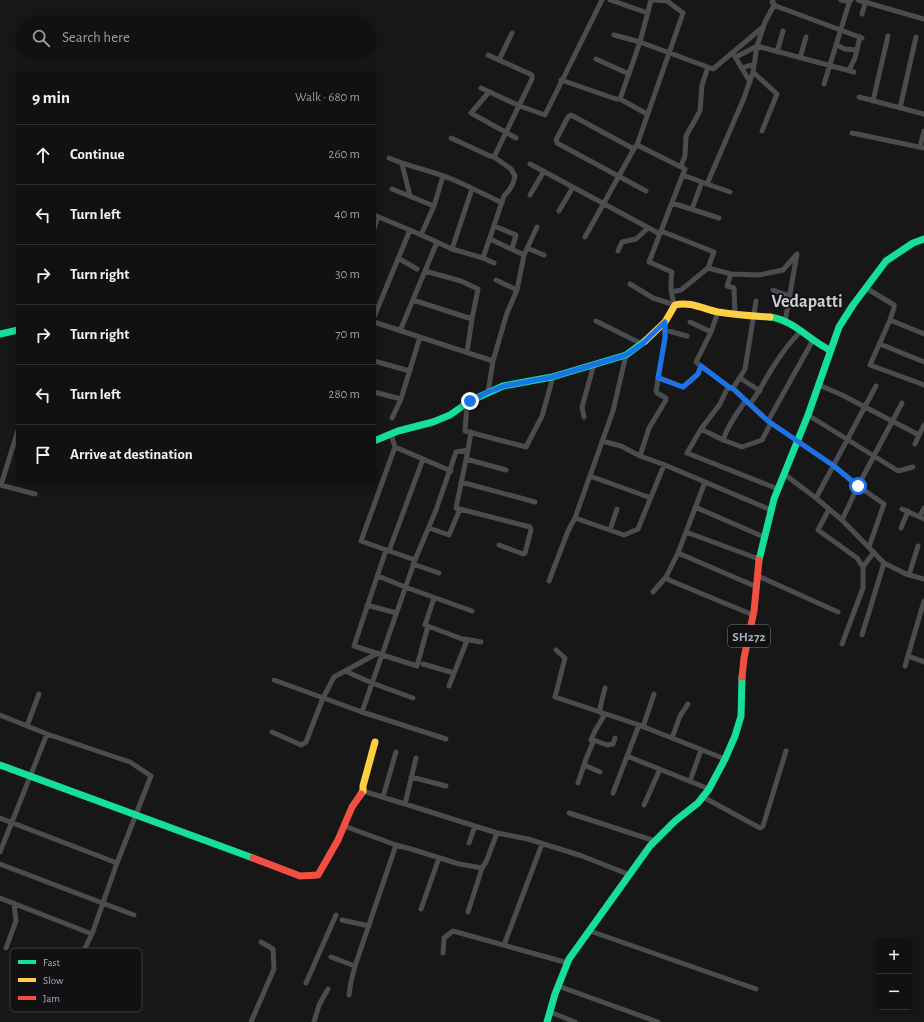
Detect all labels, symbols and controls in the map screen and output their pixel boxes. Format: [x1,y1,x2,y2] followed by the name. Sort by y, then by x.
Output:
[16,16,376,60] search box
[30,27,52,49] icon: search
[62,30,130,45] text: Search here
[32,89,70,106] text: 9 min
[295,91,360,104] text: Walk · 680 m
[32,144,54,166] icon: ahead
[70,147,125,162] text: Continue
[329,148,360,161] text: 260 m
[32,204,54,226] icon: left
[70,207,121,222] text: Turn left
[334,208,360,221] text: 40 m
[32,264,54,286] icon: right
[70,267,129,282] text: Turn right
[335,268,360,281] text: 30 m
[771,293,843,311] district label: Vedapatti
[32,324,54,346] icon: right
[70,327,129,342] text: Turn right
[335,328,360,341] text: 70 m
[32,384,54,406] icon: left
[70,387,121,402] text: Turn left
[329,388,360,401] text: 280 m
[461,392,479,410] route end
[32,444,54,466] icon: arrive
[70,447,193,462] text: Arrive at destination
[849,477,867,495] route start
[728,625,770,647] road number: SH272
[876,938,912,1010] map controls
[876,938,912,974] button: +
[10,948,142,1012] legend
[43,957,61,968] text: Fast
[876,974,912,1010] button: −
[43,975,64,986] text: Slow
[43,993,60,1004] text: Jam

